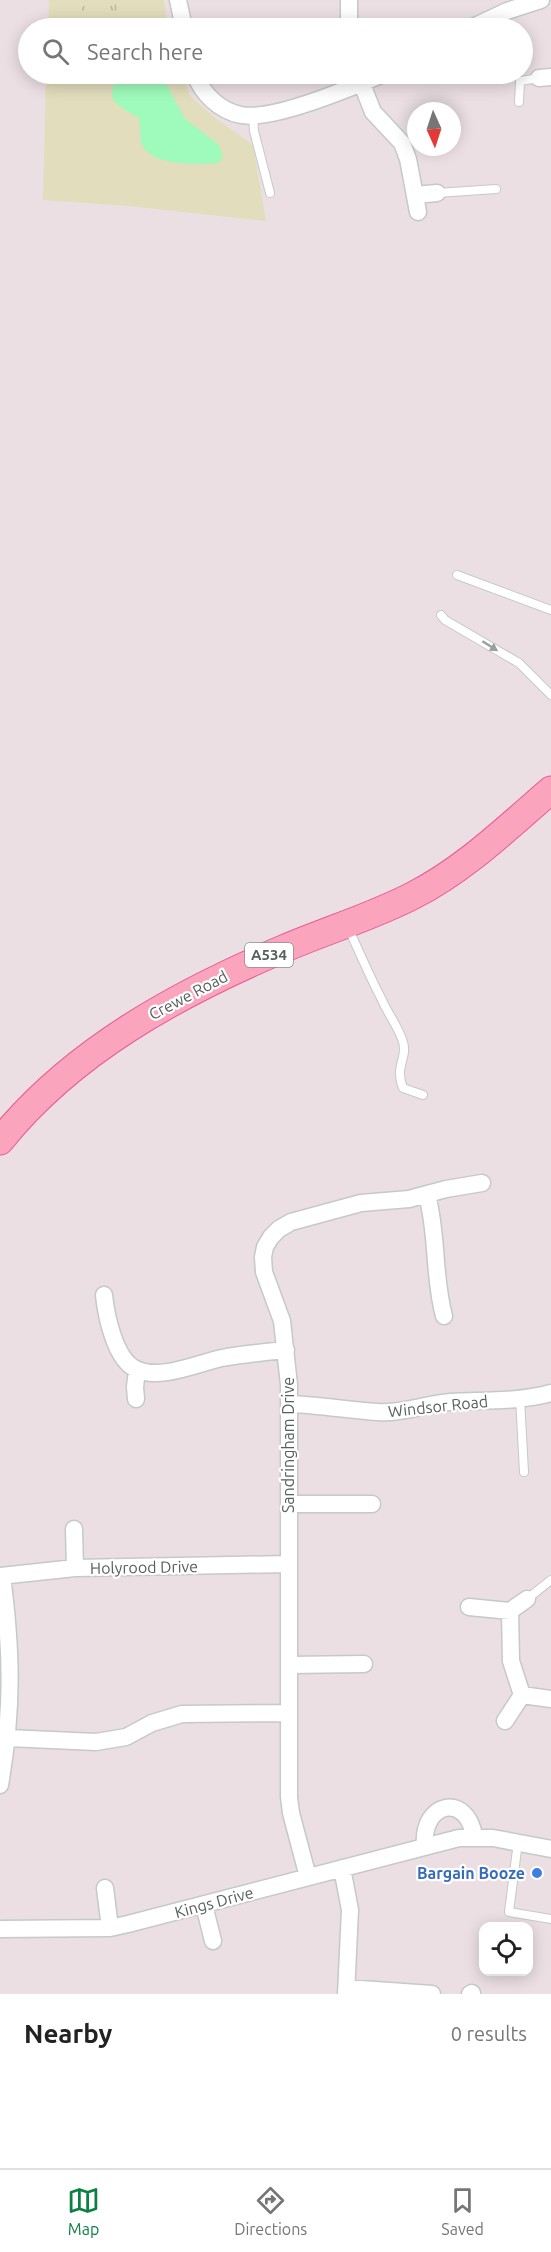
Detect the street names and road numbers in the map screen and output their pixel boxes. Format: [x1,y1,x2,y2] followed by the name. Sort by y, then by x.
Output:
[245,943,293,967] road number: A534
[146,967,230,1023] street label: Crewe Road
[279,1377,297,1513] street label: Sandringham Drive
[387,1392,489,1420] street label: Windsor Road
[90,1557,198,1577] street label: Holyrood Drive
[173,1883,255,1921] street label: Kings Drive

